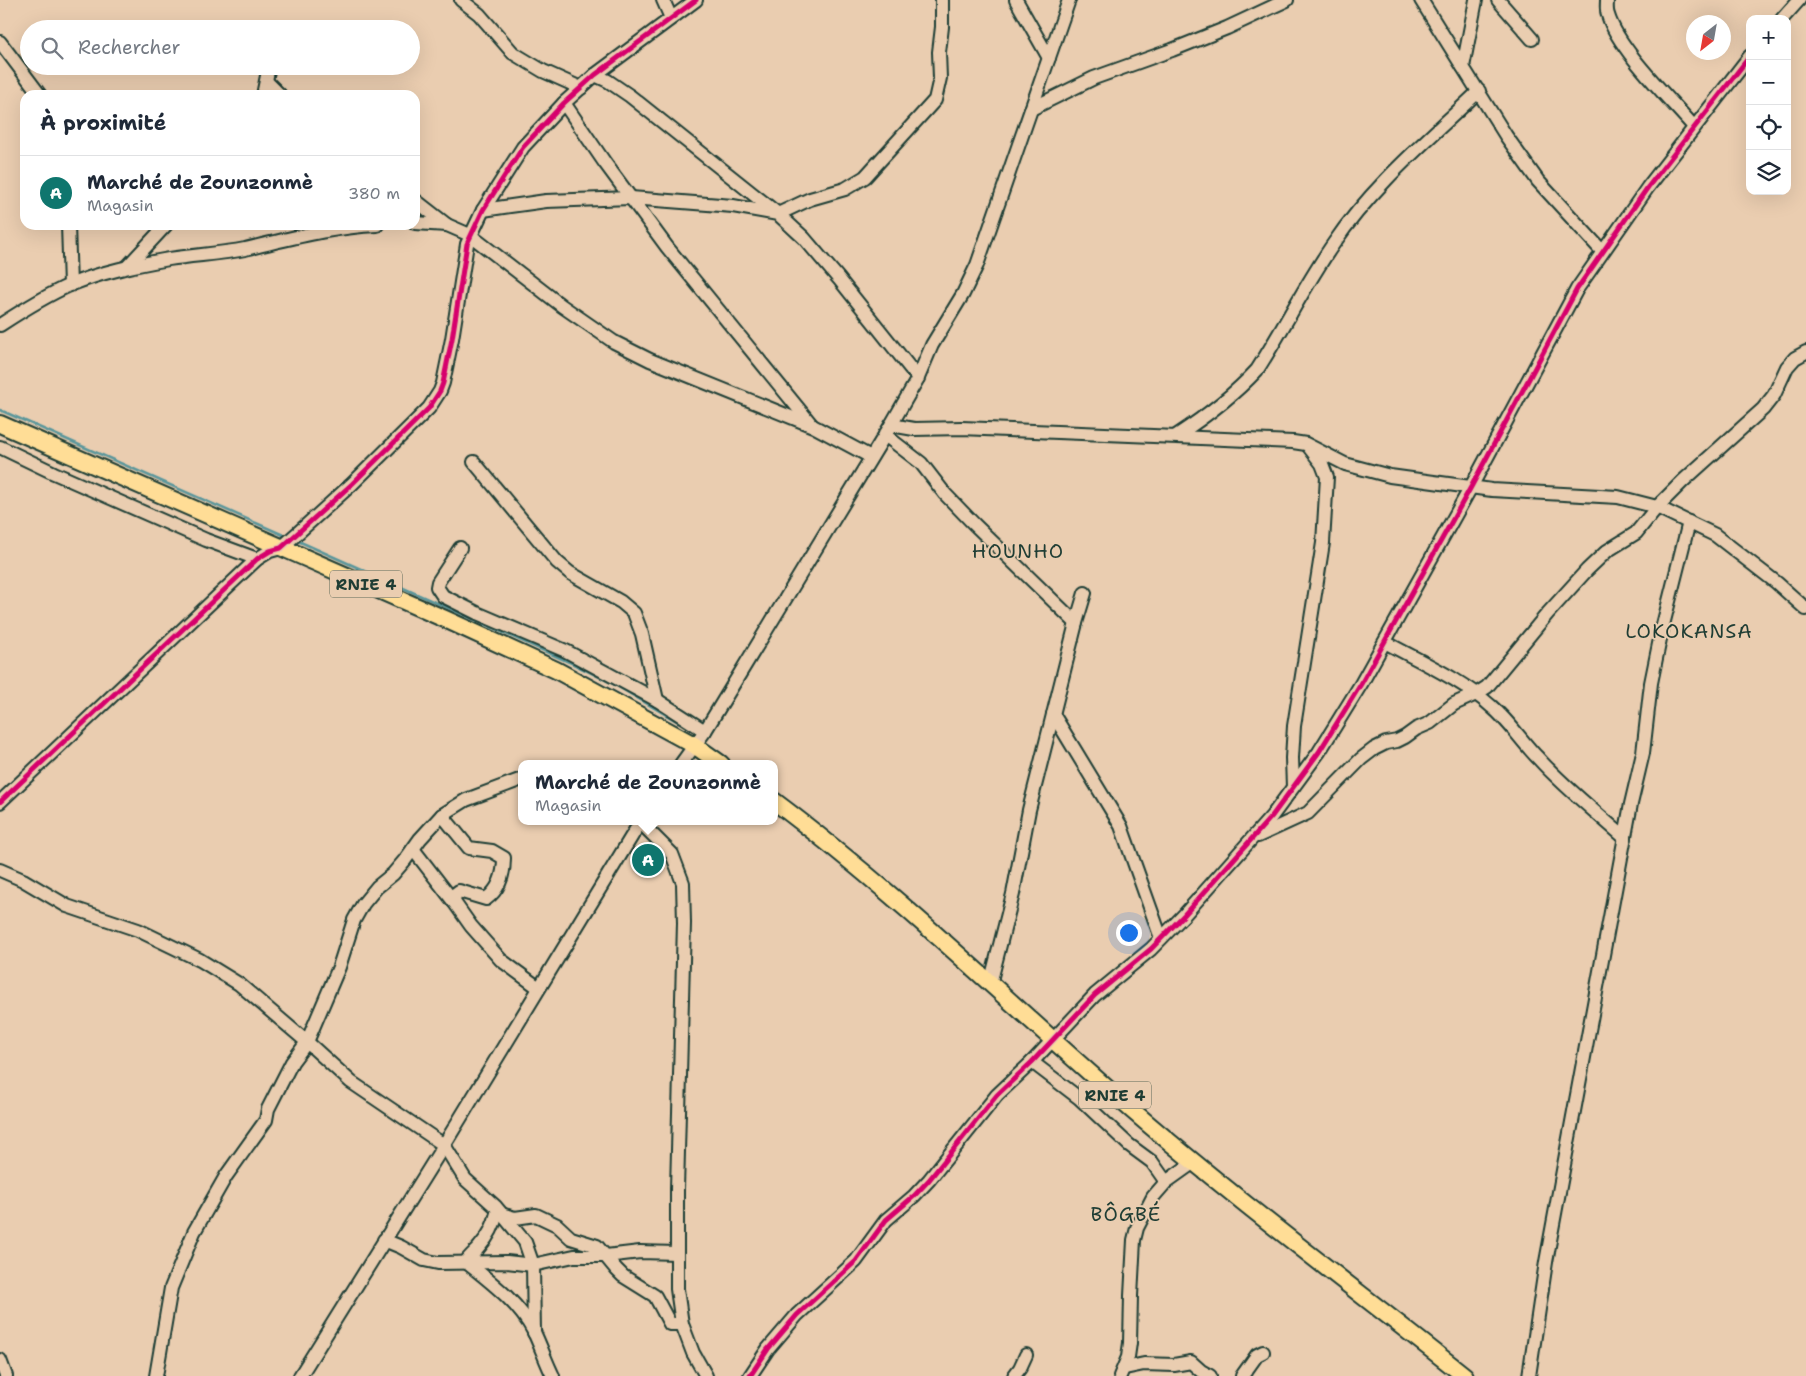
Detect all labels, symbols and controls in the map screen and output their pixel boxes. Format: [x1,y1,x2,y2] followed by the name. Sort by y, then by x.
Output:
[1686,15,1731,60] north arrow
[1746,15,1791,195] map controls
[1746,15,1791,60] button: +
[20,20,420,75] search box
[38,34,66,62] icon: search
[78,35,181,60] text: Rechercher
[1746,60,1791,105] button: −
[1746,105,1791,150] button: locate
[40,109,166,137] text: À proximité
[1746,150,1791,195] button: layers
[87,170,313,195] text: Marché de Zounzonmè
[50,183,62,204] text: A
[348,183,400,204] text: 380 m
[87,195,153,216] text: Magasin
[972,538,1064,564] district label: HOUNHO
[330,570,402,598] road number: RNIE 4
[1625,618,1753,644] district label: LOKOKANSA
[518,760,778,825] popup
[535,770,761,795] text: Marché de Zounzonmè
[535,795,601,816] text: Magasin
[632,841,664,879] pin: A
[1116,920,1142,946] your location
[1079,1082,1151,1108] road number: RNIE 4
[1091,1201,1161,1227] district label: BÔGBÉ

